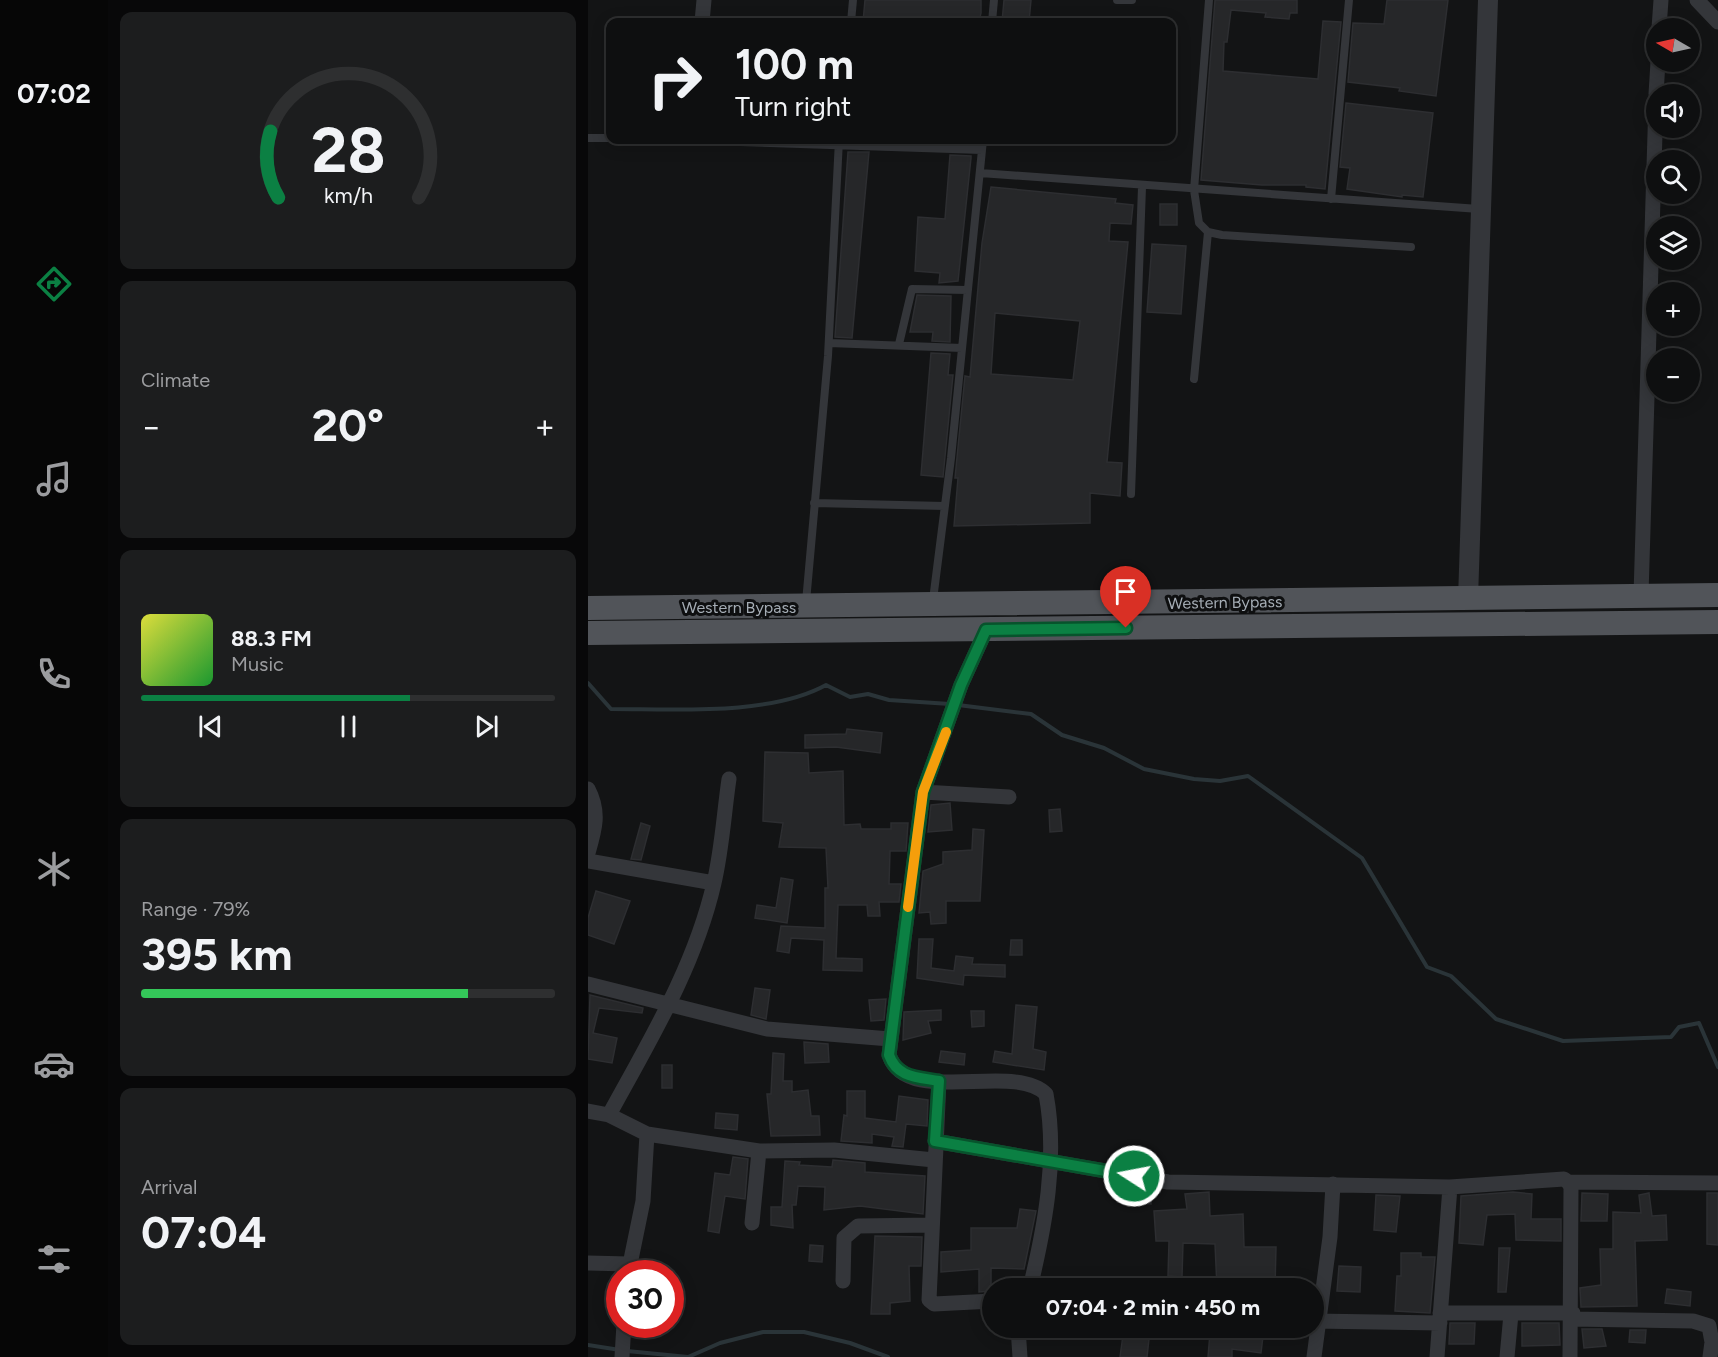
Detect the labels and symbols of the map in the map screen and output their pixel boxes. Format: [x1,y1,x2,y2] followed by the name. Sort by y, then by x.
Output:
[1646,18,1700,72] north arrow
[1100,566,1151,628] pin
[1168,592,1282,613] street label: Western Bypass
[682,598,796,617] street label: Western Bypass
[1102,1144,1166,1208] position arrow
[606,1260,684,1338] speed limit sign: 30

